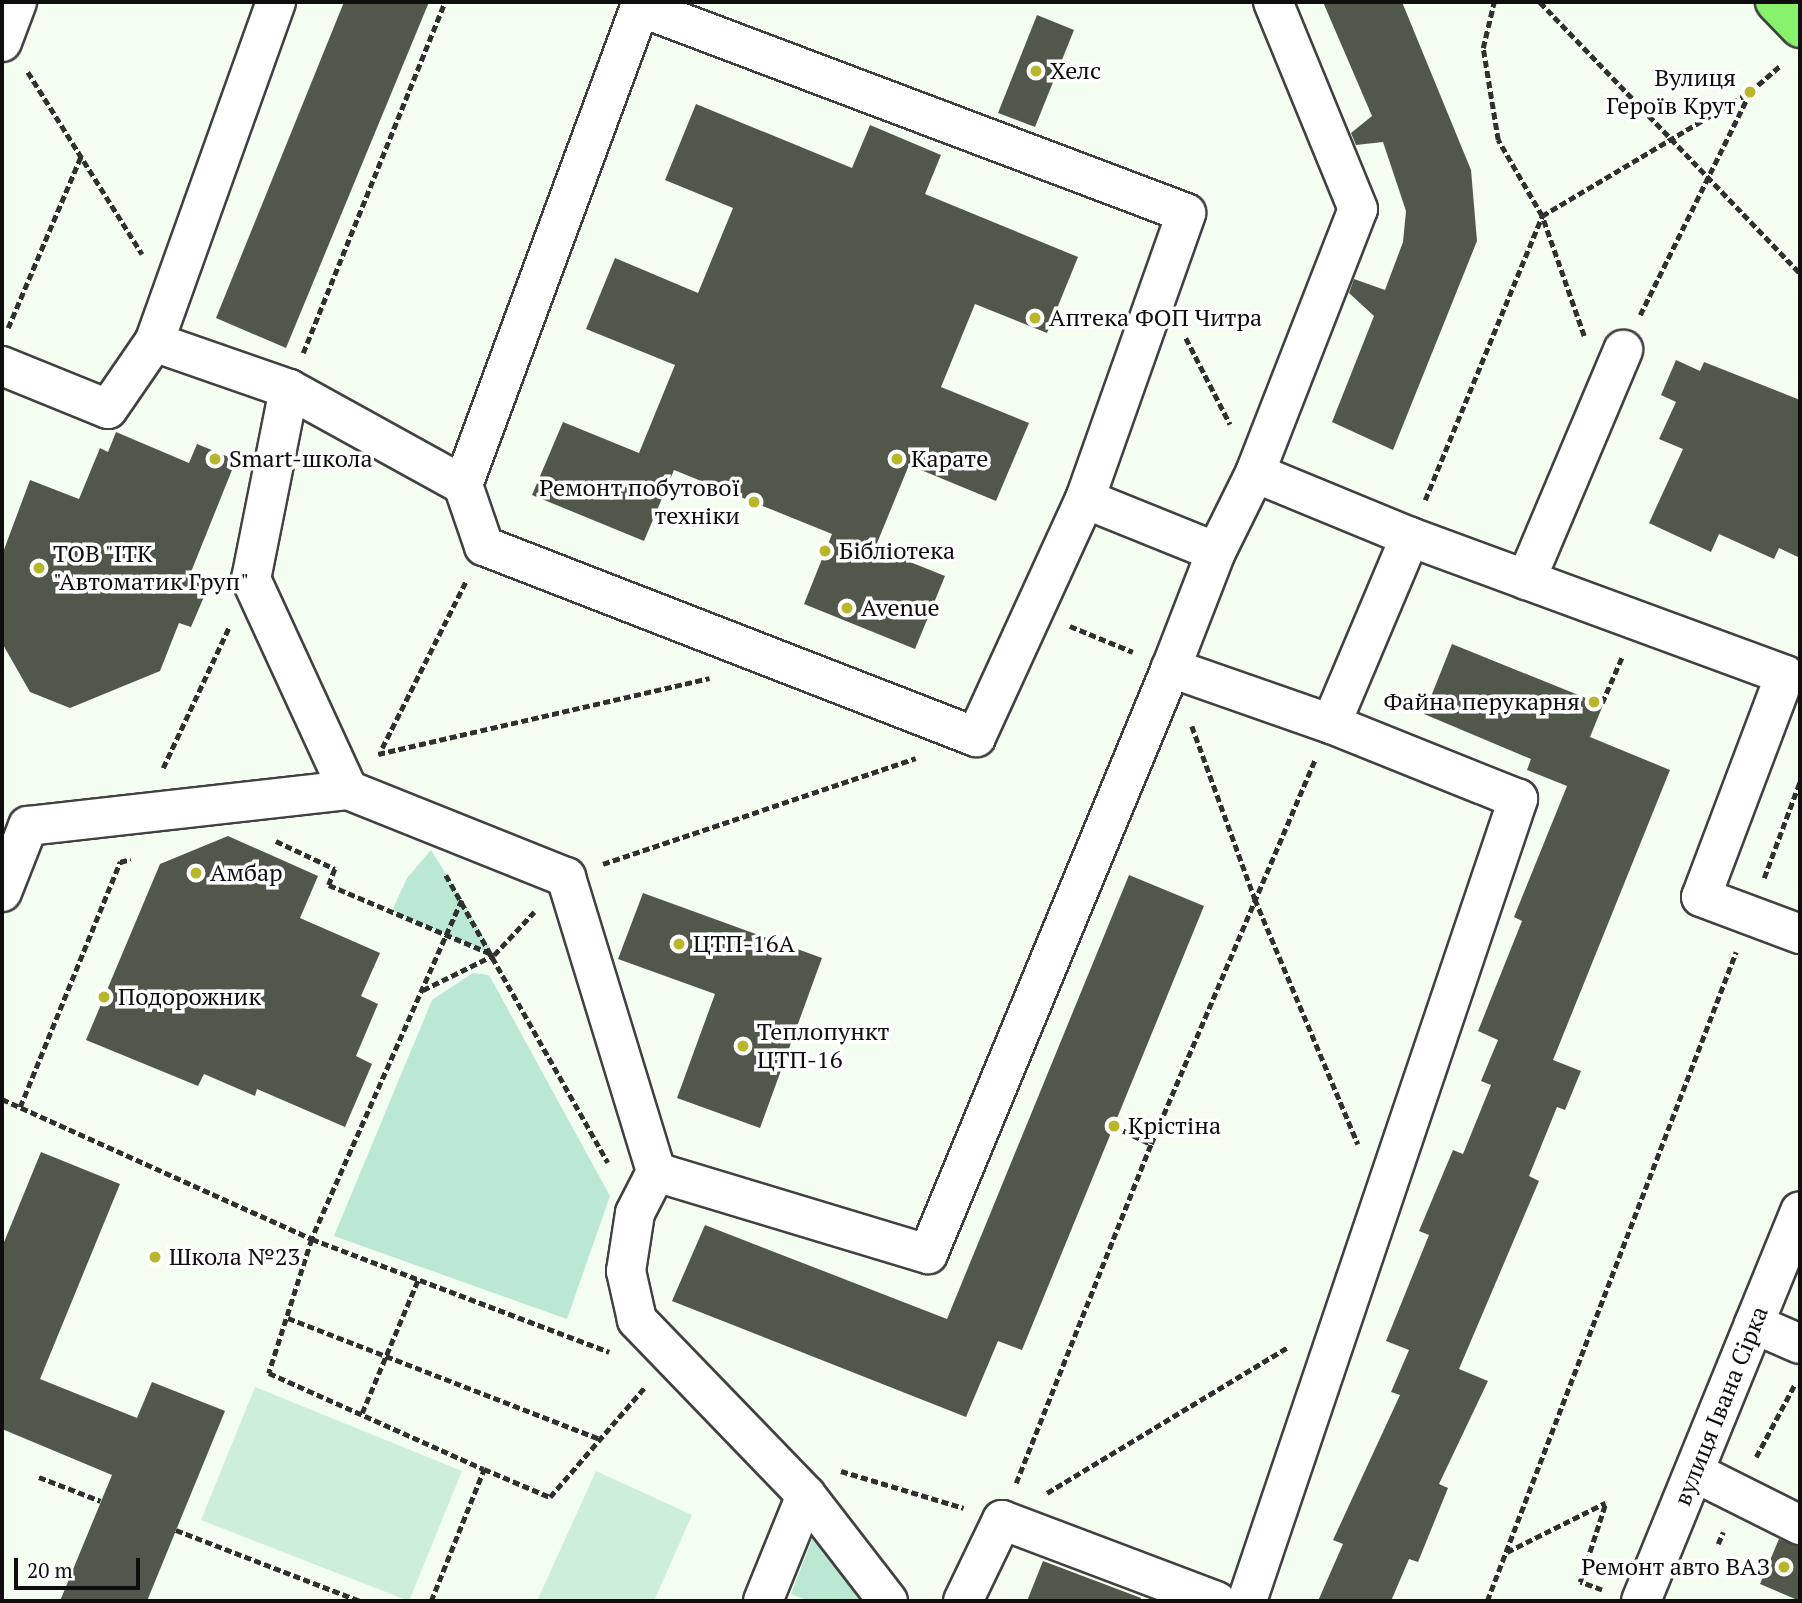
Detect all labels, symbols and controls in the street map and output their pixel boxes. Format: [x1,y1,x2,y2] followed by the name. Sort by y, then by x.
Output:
[1050,57,1101,85] place label: Хелс
[1028,63,1044,79] marker: Хелс
[1606,64,1736,120] place label: Вулиця Героїв Крут
[1742,84,1758,100] marker: Вулиця Героїв Крут
[1049,304,1262,332] place label: Аптека ФОП Читра
[1027,310,1043,326] marker: Аптека ФОП Читра
[229,445,373,473] place label: Smart-школа
[911,445,988,473] place label: Карате
[207,451,223,467] marker: Smart-школа
[889,451,905,467] marker: Карате
[539,474,740,530] place label: Ремонт побутової техніки
[746,494,762,510] marker: Ремонт побутової техніки
[839,537,955,565] place label: Бібліотека
[53,540,249,596] place label: ТОВ "ІТК "Автоматик Груп"
[817,543,833,559] marker: Бібліотека
[31,560,47,576] marker: ТОВ "ІТК "Автоматик Груп"
[861,594,940,622] place label: Avenue
[839,600,855,616] marker: Avenue
[1383,688,1580,716] place label: Файна перукарня
[1586,694,1602,710] marker: Файна перукарня
[210,859,283,887] place label: Амбар
[188,865,204,881] marker: Амбар
[693,930,795,958] place label: ЦТП-16А
[671,936,687,952] marker: ЦТП-16А
[118,983,261,1011] place label: Подорожник
[96,989,112,1005] marker: Подорожник
[757,1018,889,1074] place label: Теплопункт ЦТП-16
[735,1038,751,1054] marker: Теплопункт ЦТП-16
[1128,1112,1221,1140] place label: Крістіна
[1106,1118,1122,1134] marker: Крістіна
[169,1243,300,1271] place label: Школа №23
[147,1249,163,1265] marker: Школа №23
[1668,1302,1774,1510] street label: вулиця Івана Сірка
[18,1544,144,1588] scale bar
[1581,1553,1770,1581] place label: Ремонт авто ВАЗ
[27,1556,73,1584] text: 20 m
[1776,1559,1792,1575] marker: Ремонт авто ВАЗ

